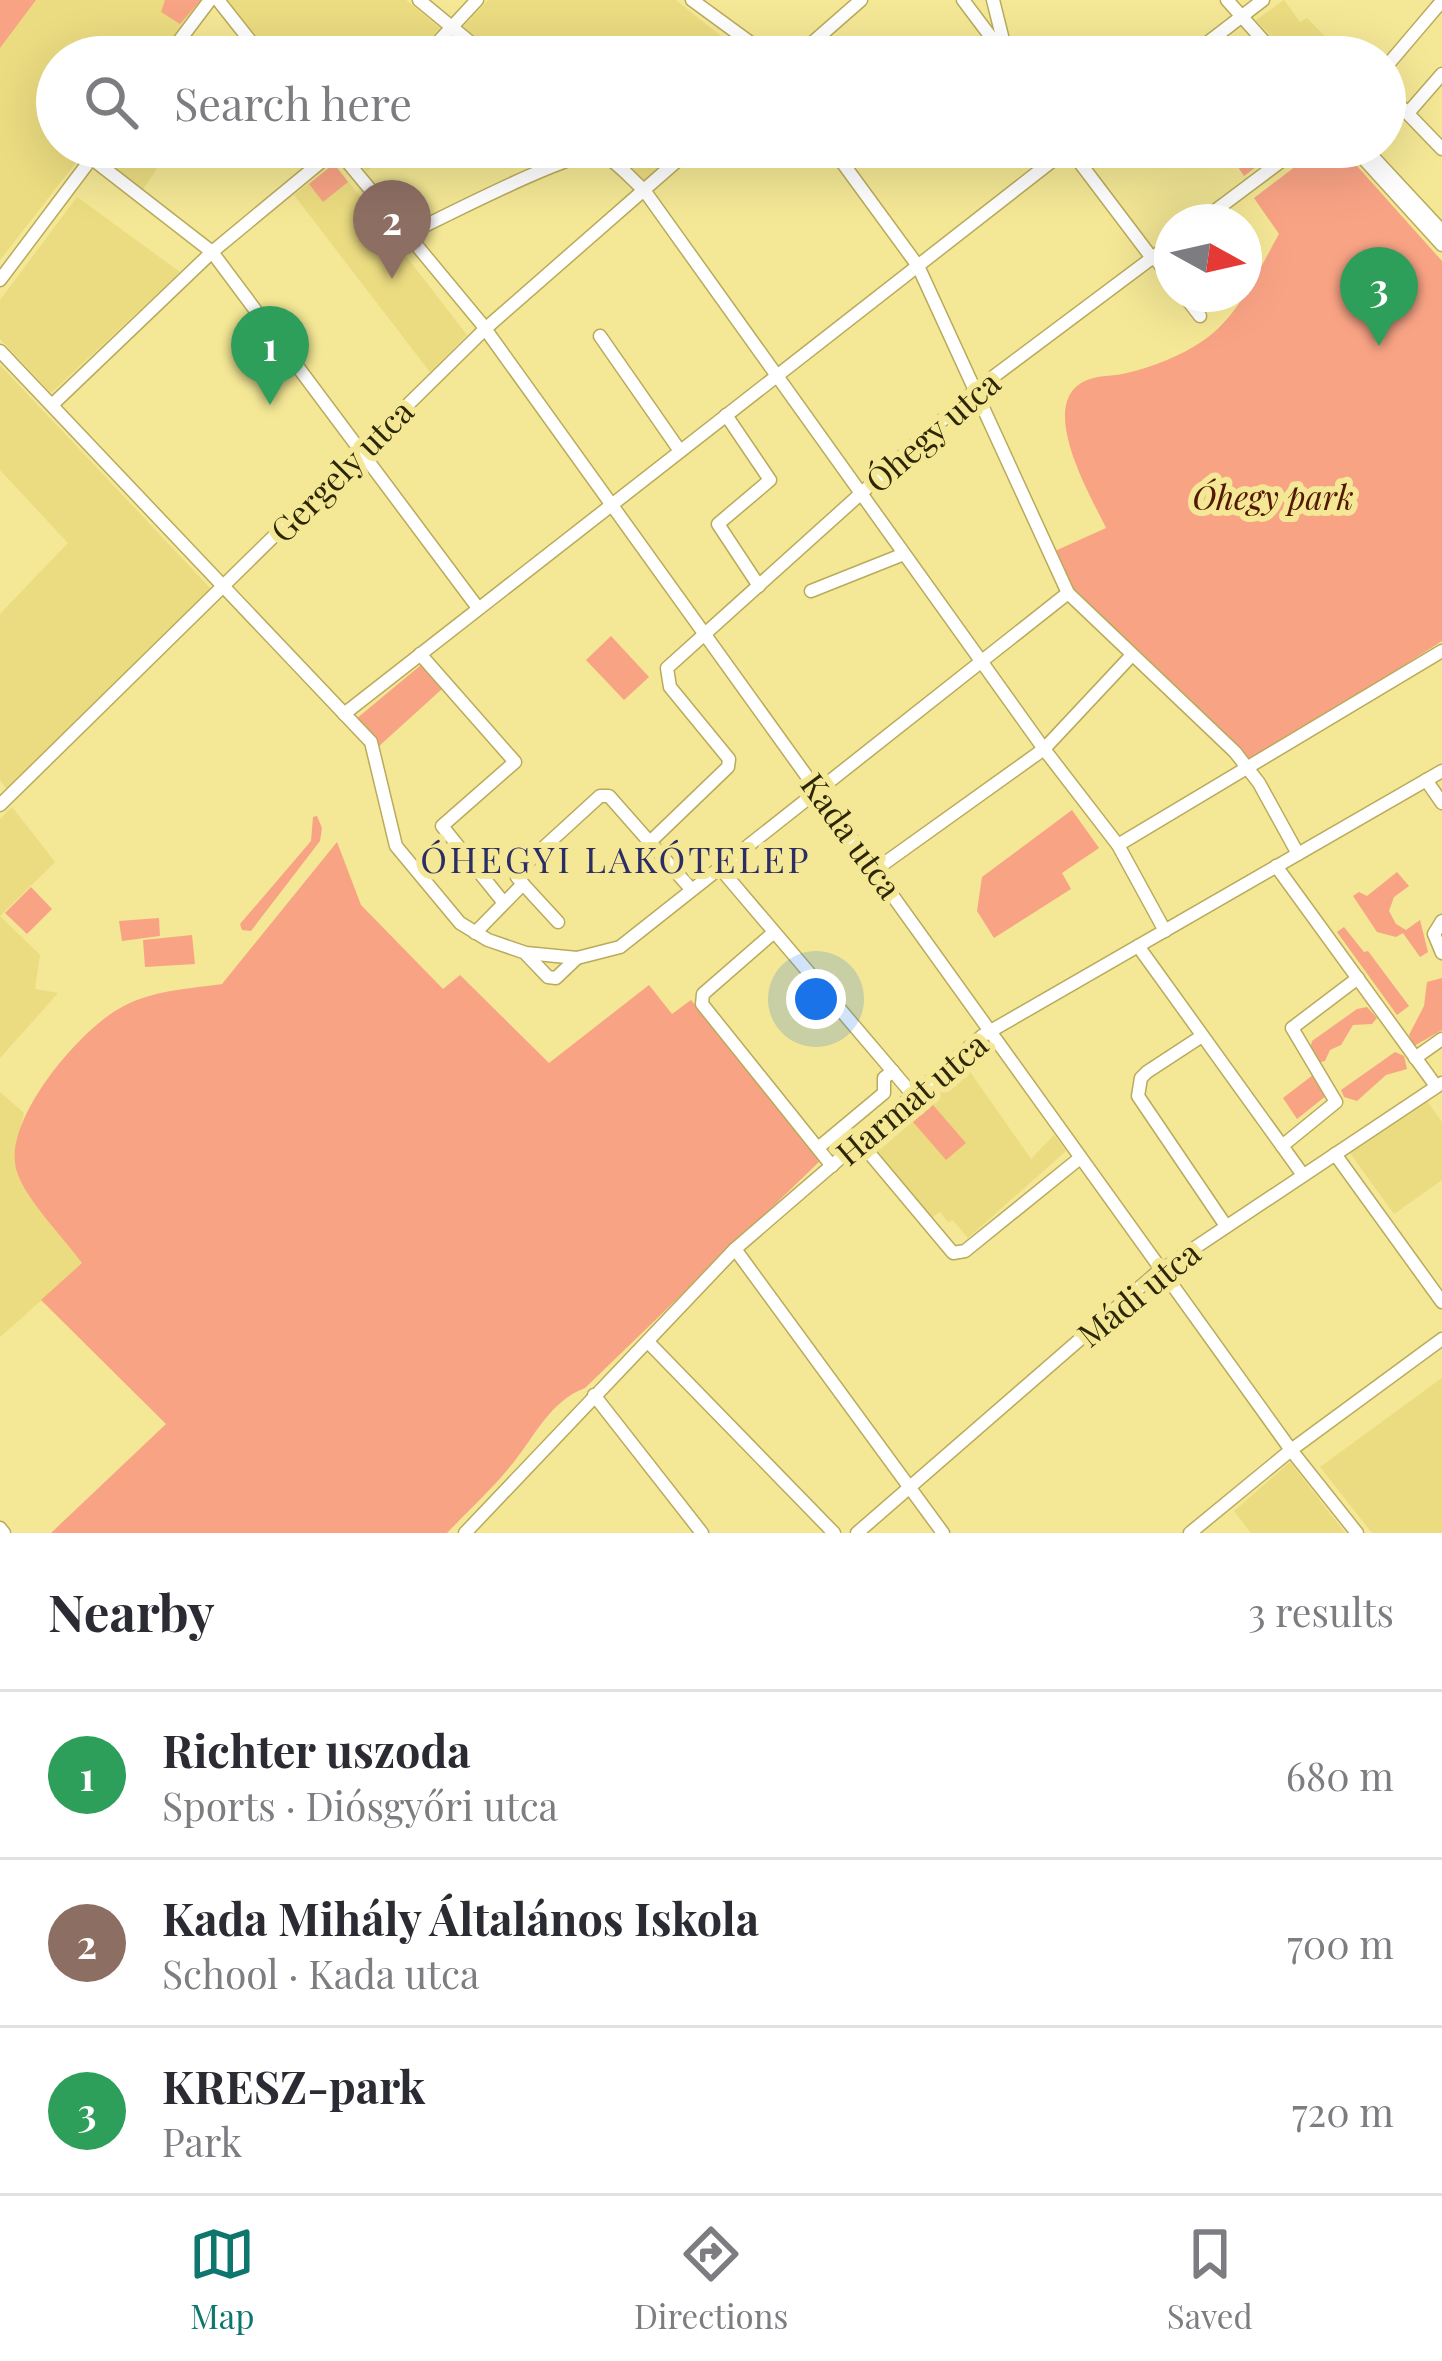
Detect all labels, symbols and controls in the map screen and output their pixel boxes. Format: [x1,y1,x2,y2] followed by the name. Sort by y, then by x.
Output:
[36,36,1406,168] search box
[78,69,144,135] icon: search
[174,72,412,132] text: Search here
[353,180,431,279] pin: 2
[1154,204,1262,312] north arrow
[1340,247,1418,346] pin: 3
[231,306,309,405] pin: 1
[855,360,1009,501] street label: Óhegy utca
[260,388,422,551] street label: Gergely utca
[1192,474,1354,518] park label: Óhegy park
[792,763,913,907] street label: Kada utca
[420,834,812,882] district label: ÓHEGYI LAKÓTELEP
[786,969,846,1029] your location
[826,1021,996,1174] street label: Harmat utca
[1067,1229,1209,1355] street label: Mádi utca
[48,1577,214,1645] text: Nearby
[1248,1585,1394,1637] text: 3 results
[162,1719,471,1779] text: Richter uszoda
[80,1749,94,1801] text: 1
[1286,1749,1394,1801] text: 680 m
[162,1779,558,1831] text: Sports · Diósgyőri utca
[162,1887,759,1947] text: Kada Mihály Általános Iskola
[77,1917,97,1969] text: 2
[1287,1917,1394,1969] text: 700 m
[162,1947,479,1999] text: School · Kada utca
[162,2055,425,2115] text: KRESZ-park
[77,2085,97,2137] text: 3
[1292,2085,1394,2137] text: 720 m
[162,2115,242,2167] text: Park
[189,2221,255,2337] tab: Map
[634,2221,788,2337] tab: Directions
[1167,2221,1253,2337] tab: Saved

